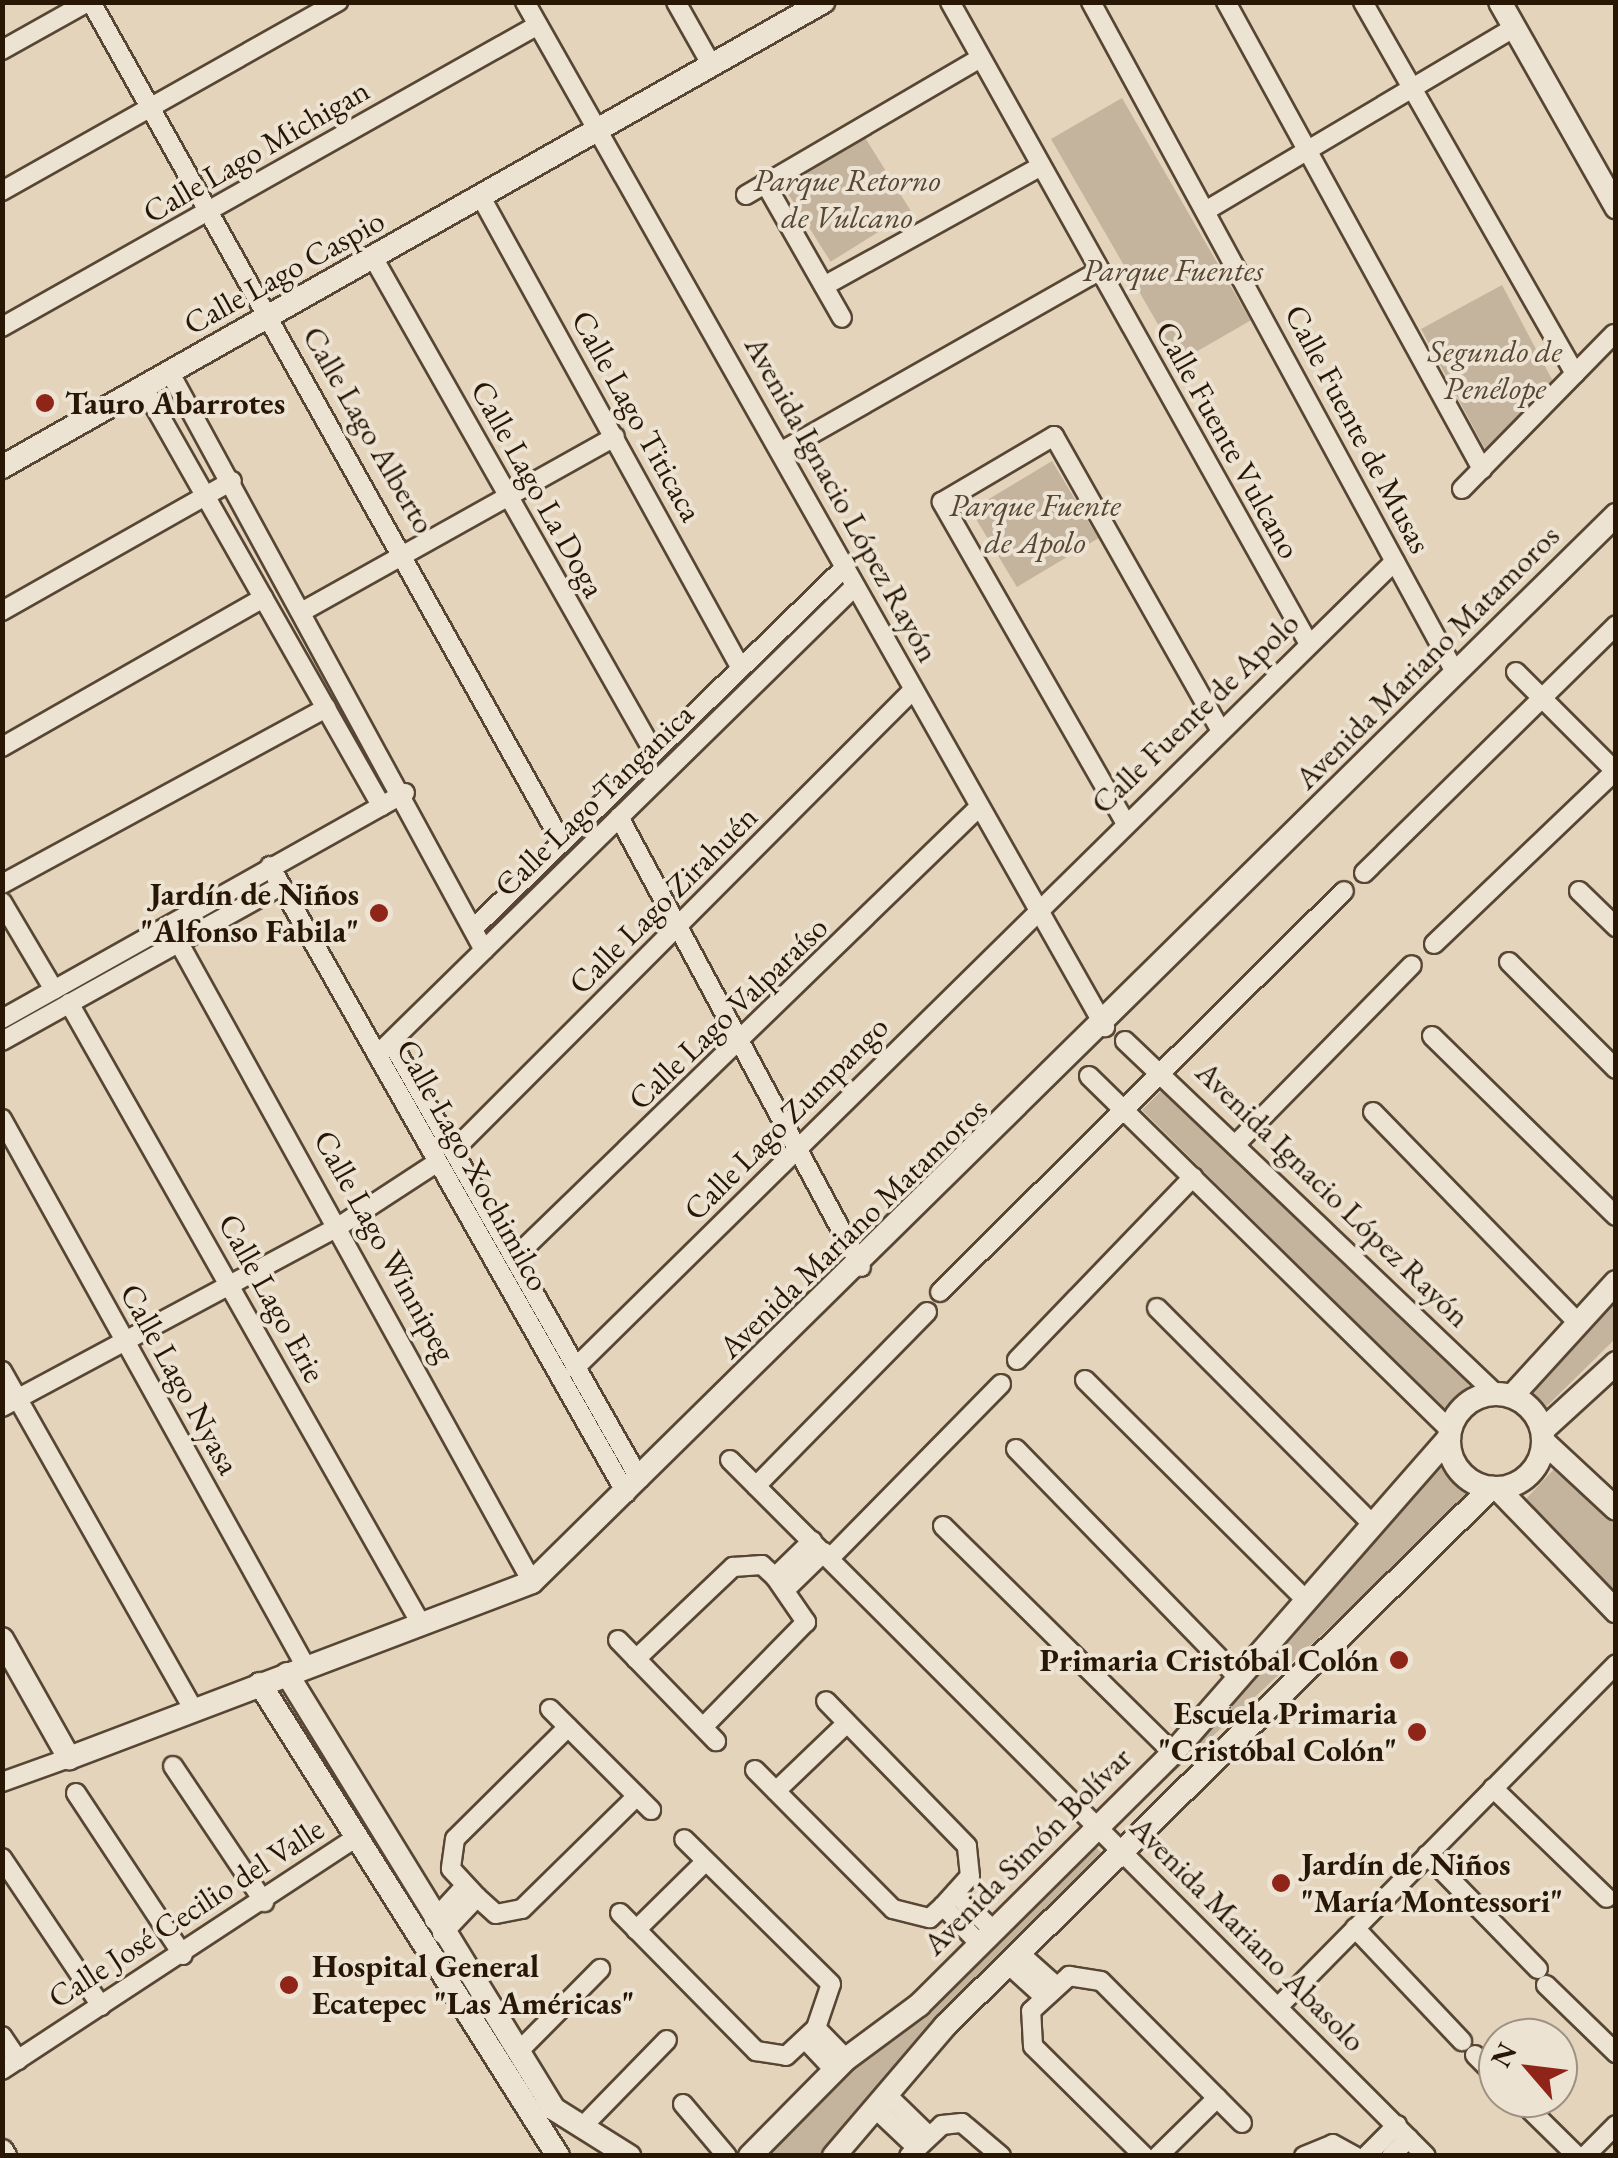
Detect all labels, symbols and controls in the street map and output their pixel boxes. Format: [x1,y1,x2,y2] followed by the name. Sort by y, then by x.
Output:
[136,71,376,231] street label: Calle Lago Michigan
[753,162,941,237] park label: Parque Retorno de Vulcano
[177,201,391,343] street label: Calle Lago Caspio
[1083,251,1263,289] park label: Parque Fuentes
[1276,298,1440,560] street label: Calle Fuente de Musas
[563,304,711,528] street label: Calle Lago Titicaca
[1147,315,1309,565] street label: Calle Fuente Vulcano
[294,320,444,540] street label: Calle Lago Alberto
[736,329,948,669] street label: Avenida Ignacio López Rayón
[1428,333,1562,408] park label: Segundo de Penélope
[463,374,613,604] street label: Calle Lago La Doga
[65,384,285,422] place label: Tauro Abarrotes
[34,392,56,414] marker: Tauro Abarrotes
[949,487,1121,562] park label: Parque Fuente de Apolo
[1287,517,1567,797] street label: Avenida Mariano Matamoros
[1083,604,1307,822] street label: Calle Fuente de Apolo
[486,695,702,905] street label: Calle Lago Tanganica
[561,798,765,1002] street label: Calle Lago Zirahuén
[141,876,359,951] place label: Jardín de Niños "Alfonso Fabila"
[368,902,390,924] marker: Jardín de Niños "Alfonso Fabila"
[620,908,836,1118] street label: Calle Lago Valparaíso
[676,1008,896,1228] street label: Calle Lago Zumpango
[388,1032,558,1298] street label: Calle Lago Xochimilco
[1188,1053,1478,1335] street label: Avenida Ignacio López Rayón
[711,1090,995,1366] street label: Avenida Mariano Matamoros
[306,1124,464,1368] street label: Calle Lago Winnipeg
[210,1207,334,1389] street label: Calle Lago Erie
[112,1277,248,1481] street label: Calle Lago Nyasa
[1039,1641,1379,1679] place label: Primaria Cristóbal Colón
[1388,1649,1410,1671] marker: Primaria Cristóbal Colón
[1158,1695,1397,1770] place label: Escuela Primaria "Cristóbal Colón"
[1406,1721,1428,1743] marker: Escuela Primaria "Cristóbal Colón"
[915,1739,1139,1963] street label: Avenida Simón Bolívar
[1122,1808,1374,2060] street label: Avenida Mariano Abasolo
[41,1810,331,2016] street label: Calle José Cecilio del Valle
[1301,1846,1563,1921] place label: Jardín de Niños "María Montessori"
[1270,1872,1292,1894] marker: Jardín de Niños "María Montessori"
[312,1948,634,2023] place label: Hospital General Ecatepec "Las Américas"
[276,1972,302,1998] marker: Hospital General Ecatepec "Las Américas"
[1478,2018,1578,2118] north arrow
[1482,2036,1524,2073] text: N

